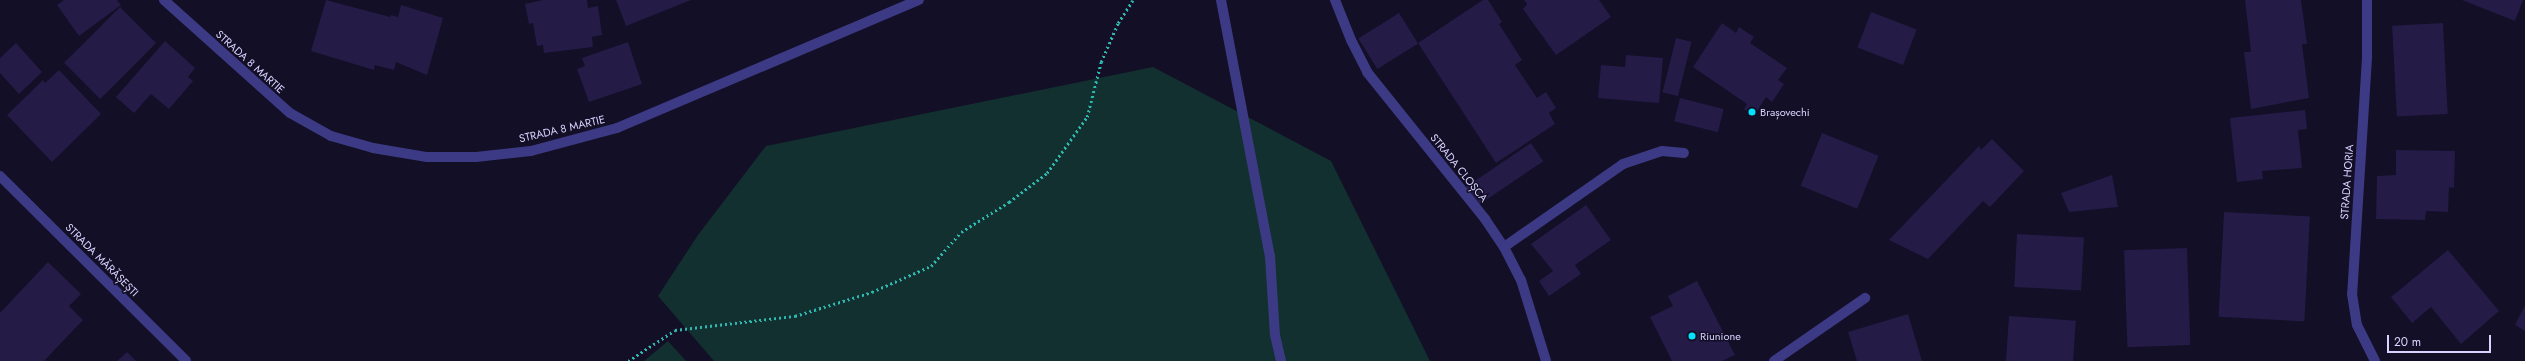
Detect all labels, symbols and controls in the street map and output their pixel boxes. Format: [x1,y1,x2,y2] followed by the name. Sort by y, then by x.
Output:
[213,28,287,96] street label: STRADA 8 MARTIE
[1760,105,1810,119] place label: Brașovechi
[1747,107,1757,117] marker: Brașovechi
[518,113,606,145] street label: STRADA 8 MARTIE
[1428,131,1490,205] street label: STRADA CLOȘCA
[2338,144,2356,220] street label: STRADA HORIA
[63,221,141,299] street label: STRADA MĂRĂȘEȘTI
[2389,327,2493,353] scale bar
[1700,329,1741,343] place label: Riunione
[1687,331,1697,341] marker: Riunione
[2394,333,2421,351] text: 20 m

